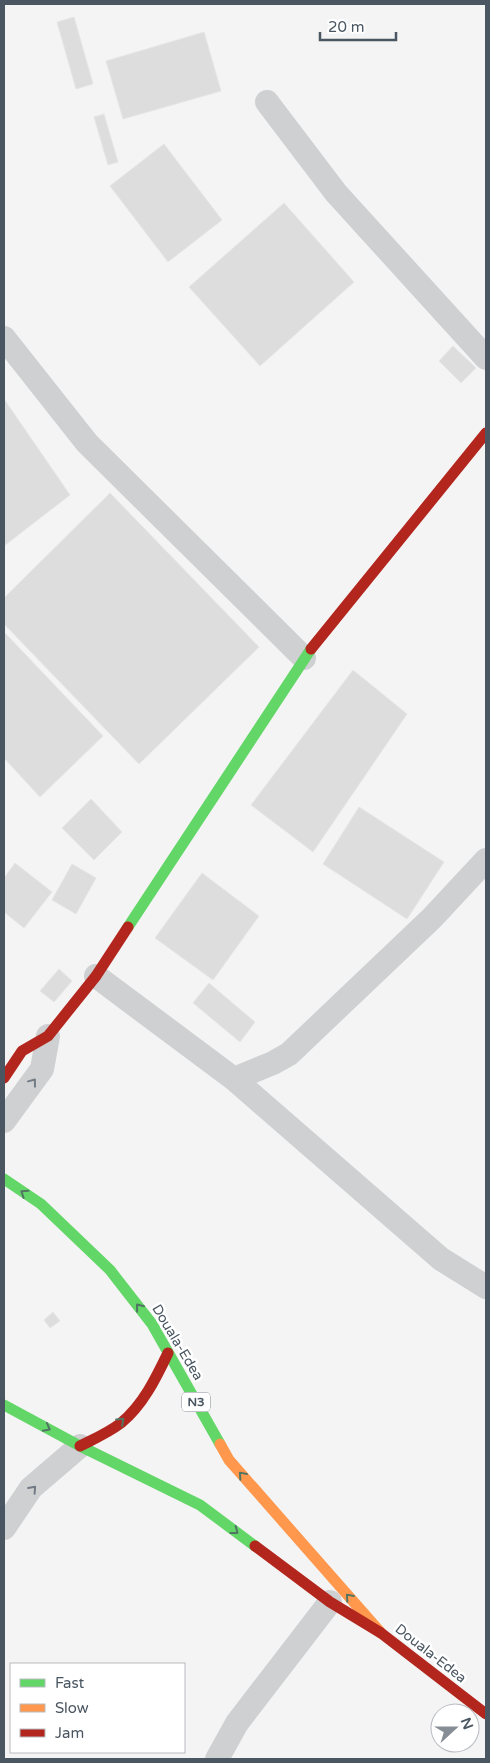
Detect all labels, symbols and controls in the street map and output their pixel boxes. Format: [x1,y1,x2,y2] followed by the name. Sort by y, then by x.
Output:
[320,10,396,42] scale bar
[328,18,365,36] text: 20 m
[27,1078,36,1088] one-way arrow
[20,1189,29,1199] one-way arrow
[148,1301,207,1383] street label: Douala-Edea
[136,1304,144,1313] one-way arrow
[182,1392,210,1411] road number: N3
[116,1418,125,1427] one-way arrow
[42,1422,51,1432] one-way arrow
[239,1471,248,1480] one-way arrow
[27,1485,36,1494] one-way arrow
[229,1525,239,1534] one-way arrow
[346,1593,355,1602] one-way arrow
[392,1620,470,1686] street label: Douala-Edea
[10,1663,185,1753] legend
[55,1674,85,1692] text: Fast
[55,1699,89,1717] text: Slow
[430,1703,480,1753] north arrow
[457,1715,477,1732] text: N
[55,1724,84,1742] text: Jam

